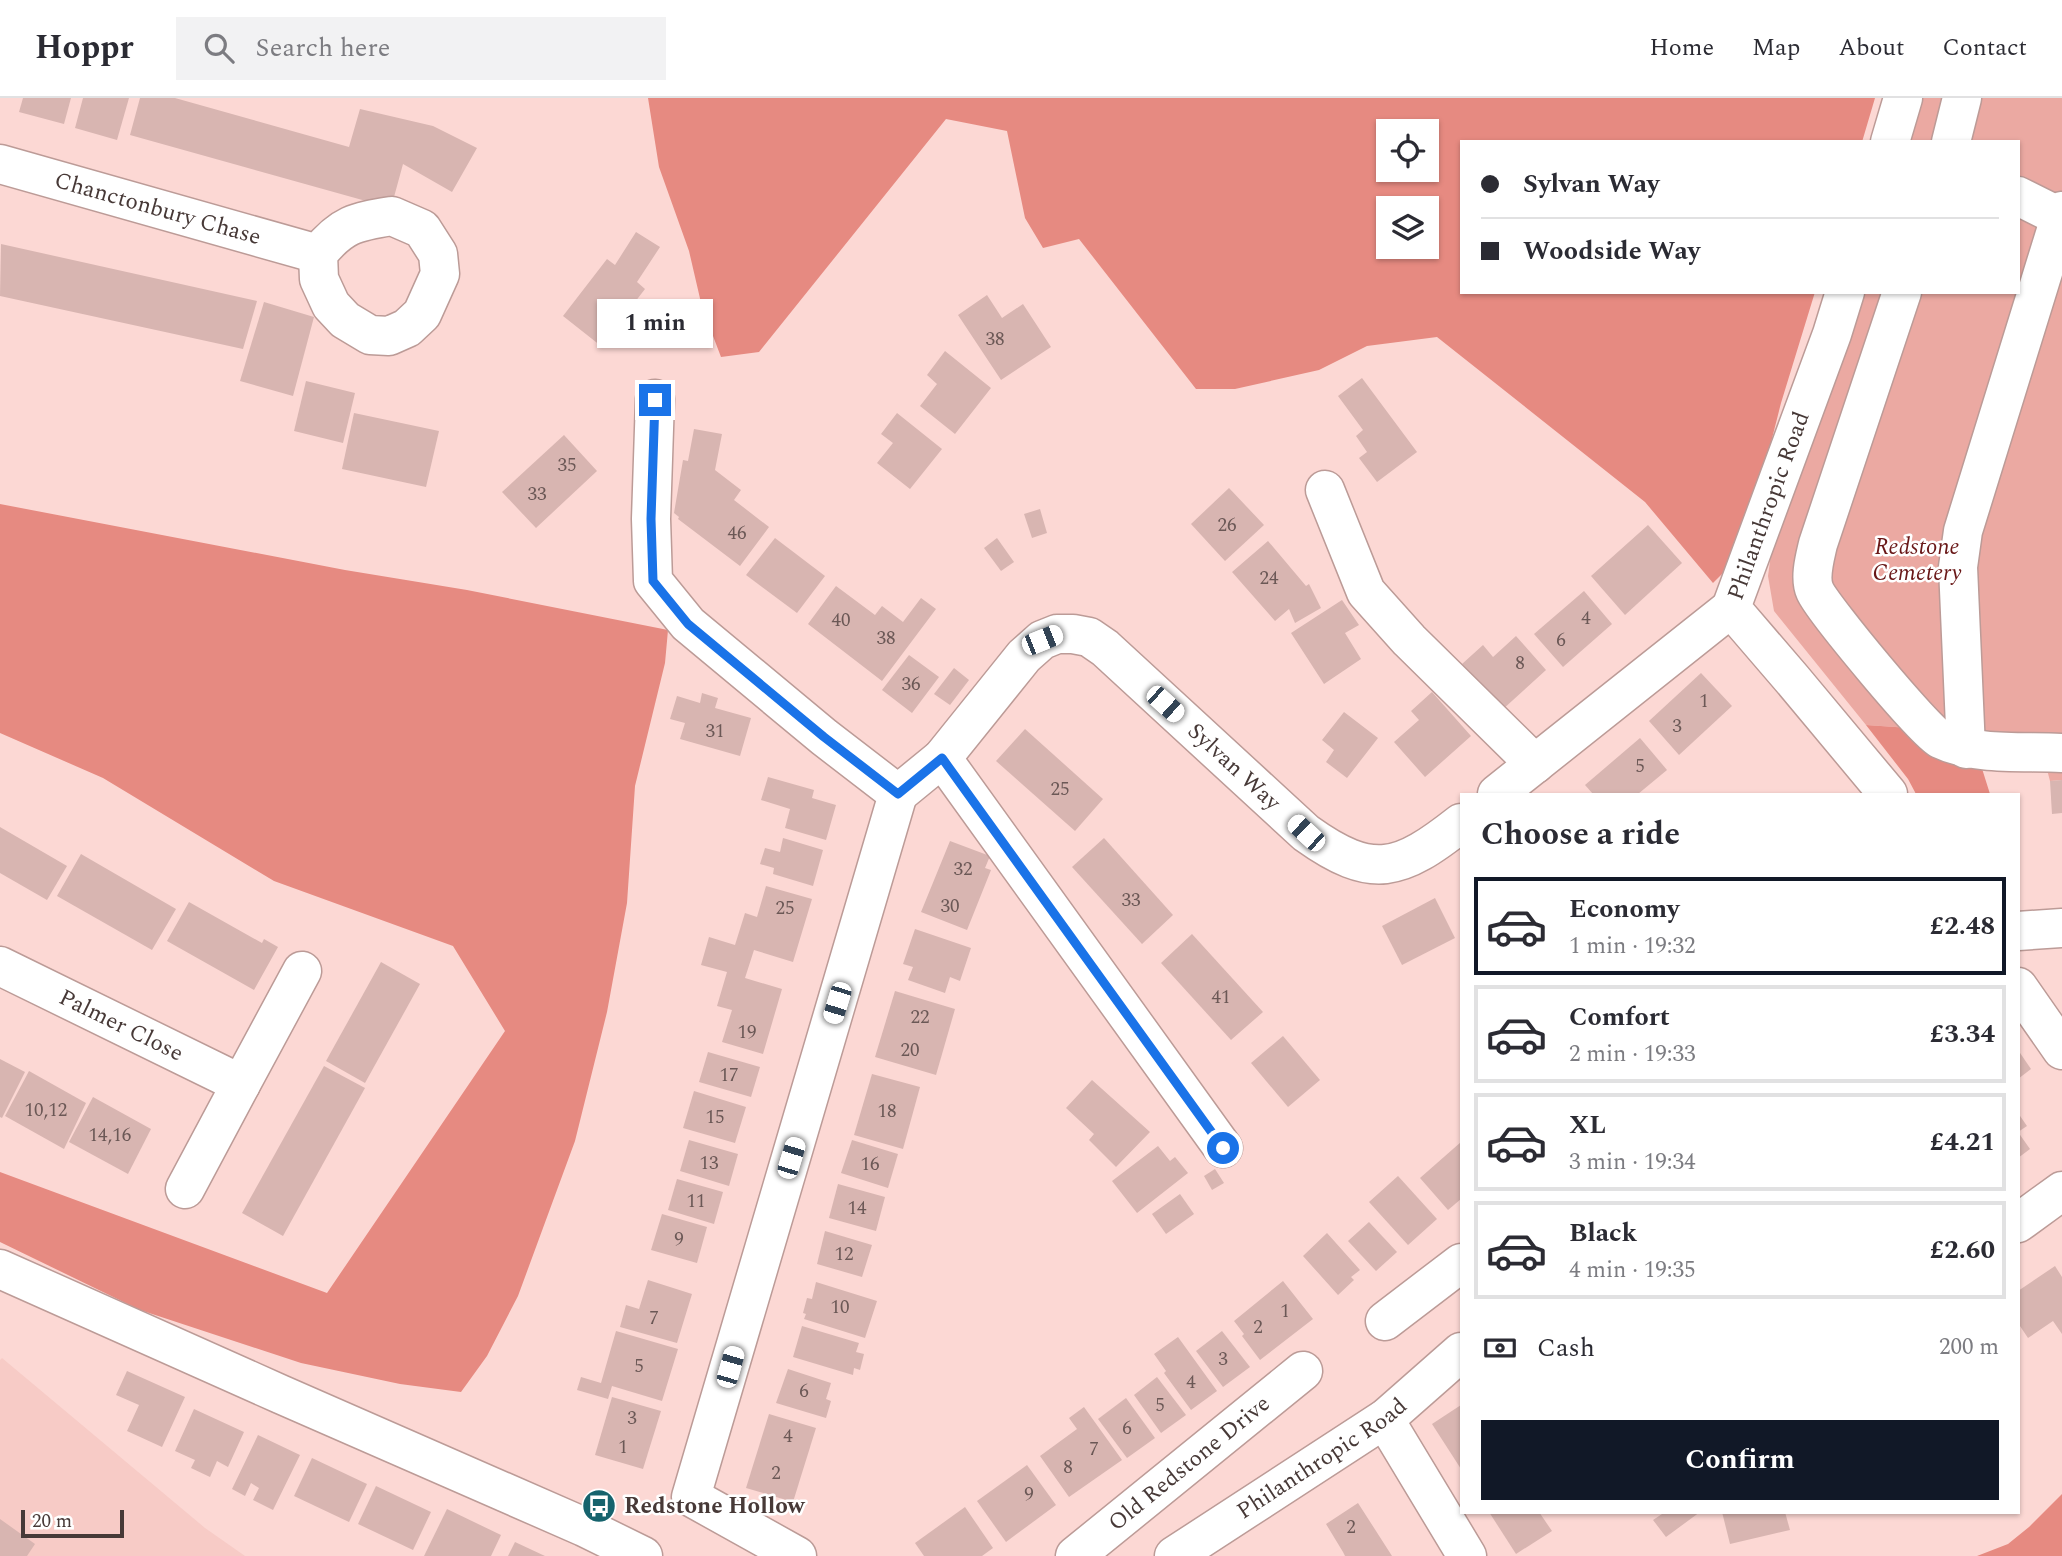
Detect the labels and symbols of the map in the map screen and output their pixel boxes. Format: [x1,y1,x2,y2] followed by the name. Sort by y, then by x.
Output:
[50,163,265,255] street label: Chanctonbury Chase
[597,299,713,348] callout: 1 min
[985,325,1005,354] house number: 38
[639,384,671,416] route end
[1719,407,1819,605] street label: Philanthropic Road
[557,451,577,480] house number: 35
[527,480,547,509] house number: 33
[1217,511,1237,540] house number: 26
[727,519,747,548] house number: 46
[1873,530,1962,591] park label: Redstone Cemetery
[1259,564,1279,593] house number: 24
[1581,604,1591,633] house number: 4
[831,606,851,635] house number: 40
[1019,622,1066,658] car
[876,624,896,653] house number: 38
[1556,626,1566,655] house number: 6
[1515,649,1525,678] house number: 8
[901,670,921,699] house number: 36
[1143,682,1188,726] car
[1699,687,1709,716] house number: 1
[1672,712,1682,741] house number: 3
[1179,715,1289,820] street label: Sylvan Way
[705,717,725,746] house number: 31
[1635,752,1645,781] house number: 5
[1050,775,1070,804] house number: 25
[1284,811,1329,855] car
[953,855,973,884] house number: 32
[1121,886,1141,915] house number: 33
[940,892,960,921] house number: 30
[775,894,795,923] house number: 25
[53,980,190,1071] street label: Palmer Close
[821,980,854,1026] car
[1211,983,1231,1012] house number: 41
[910,1003,930,1032] house number: 22
[737,1018,757,1047] house number: 19
[900,1036,920,1065] house number: 20
[719,1061,739,1090] house number: 17
[25,1096,67,1125] house number: 10,12
[877,1097,897,1126] house number: 18
[705,1103,725,1132] house number: 15
[89,1121,131,1150] house number: 14,16
[1207,1132,1239,1164] route start
[775,1135,808,1181] car
[699,1149,719,1178] house number: 13
[860,1150,880,1179] house number: 16
[686,1187,706,1216] house number: 11
[847,1194,867,1223] house number: 14
[674,1225,684,1254] house number: 9
[834,1240,854,1269] house number: 12
[830,1293,850,1322] house number: 10
[1280,1297,1290,1326] house number: 1
[649,1304,659,1333] house number: 7
[1253,1313,1263,1342] house number: 2
[715,1344,746,1390] car
[1218,1345,1228,1374] house number: 3
[634,1352,644,1381] house number: 5
[1186,1368,1196,1397] house number: 4
[799,1377,809,1406] house number: 6
[1100,1387,1278,1540] street label: Old Redstone Drive
[1230,1389,1415,1528] street label: Philanthropic Road
[1155,1391,1165,1420] house number: 5
[627,1404,637,1433] house number: 3
[1122,1414,1132,1443] house number: 6
[783,1422,793,1451] house number: 4
[618,1433,628,1462] house number: 1
[1089,1435,1099,1464] house number: 7
[1063,1453,1073,1482] house number: 8
[771,1459,781,1488] house number: 2
[1024,1480,1034,1509] house number: 9
[580,1487,618,1525] bus stop icon: Redstone Hollow
[624,1489,806,1524] place label: Redstone Hollow
[21,1507,124,1539] scale bar
[1346,1513,1356,1542] house number: 2

